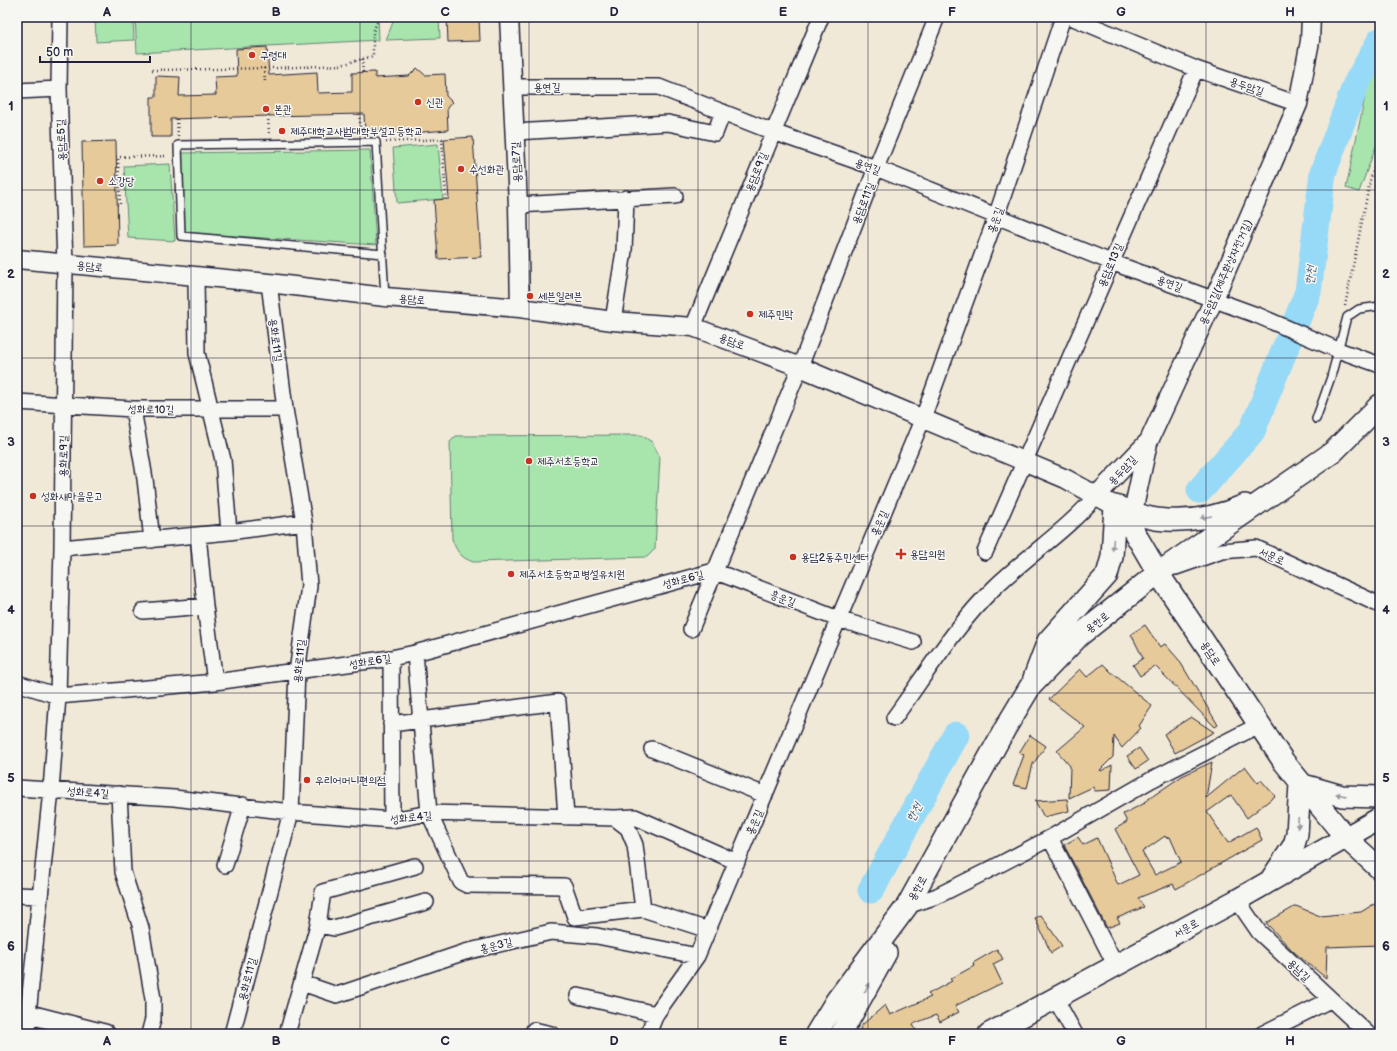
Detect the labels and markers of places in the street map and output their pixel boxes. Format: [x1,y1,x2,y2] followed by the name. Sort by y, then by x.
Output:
[260,49,287,62] place label: 구령대
[247,50,257,60] marker: 구령대
[426,96,444,109] place label: 신관
[413,97,423,107] marker: 신관
[274,103,292,116] place label: 본관
[261,104,271,114] marker: 본관
[290,125,423,138] place label: 제주대학교사범대학부설고등학교
[277,126,287,136] marker: 제주대학교사범대학부설고등학교
[469,163,505,176] place label: 수선화관
[456,164,466,174] marker: 수선화관
[108,175,135,188] place label: 소강당
[95,176,105,186] marker: 소강당
[538,290,582,303] place label: 세븐일레븐
[525,291,535,301] marker: 세븐일레븐
[758,308,794,321] place label: 제주민박
[745,309,755,319] marker: 제주민박
[537,455,599,468] place label: 제주서초등학교
[524,456,534,466] marker: 제주서초등학교
[41,490,103,503] place label: 성화새마을문고
[28,491,38,501] marker: 성화새마을문고
[895,548,907,560] marker: 용담의원
[910,548,946,561] place label: 용담의원
[801,551,869,564] place label: 용담2동주민센터
[788,552,798,562] marker: 용담2동주민센터
[519,568,625,581] place label: 제주서초등학교병설유치원
[506,569,516,579] marker: 제주서초등학교병설유치원
[315,774,386,787] place label: 우리어머니편의점
[302,775,312,785] marker: 우리어머니편의점

